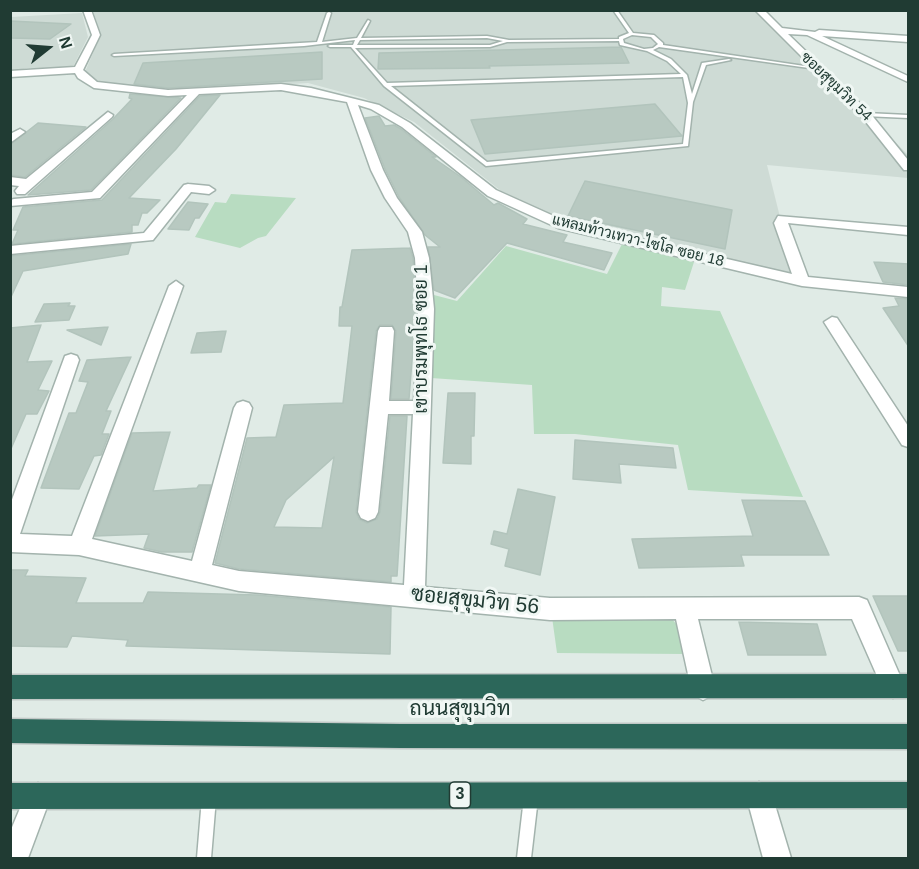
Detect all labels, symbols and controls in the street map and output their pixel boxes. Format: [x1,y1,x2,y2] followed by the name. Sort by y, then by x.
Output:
[18,18,78,78] north arrow
[56,35,76,51] text: N
[797,49,875,125] street label: ซอยสุขุมวิท 54
[550,211,726,271] street label: แหลมท้าวเทวา-ไซโล ซอย 18
[411,264,433,414] street label: เขาบรมพุทโธ ซอย 1
[410,582,540,620] street label: ซอยสุขุมวิท 56
[409,696,511,722] street label: ถนนสุขุมวิท
[450,782,470,808] road number: 3

